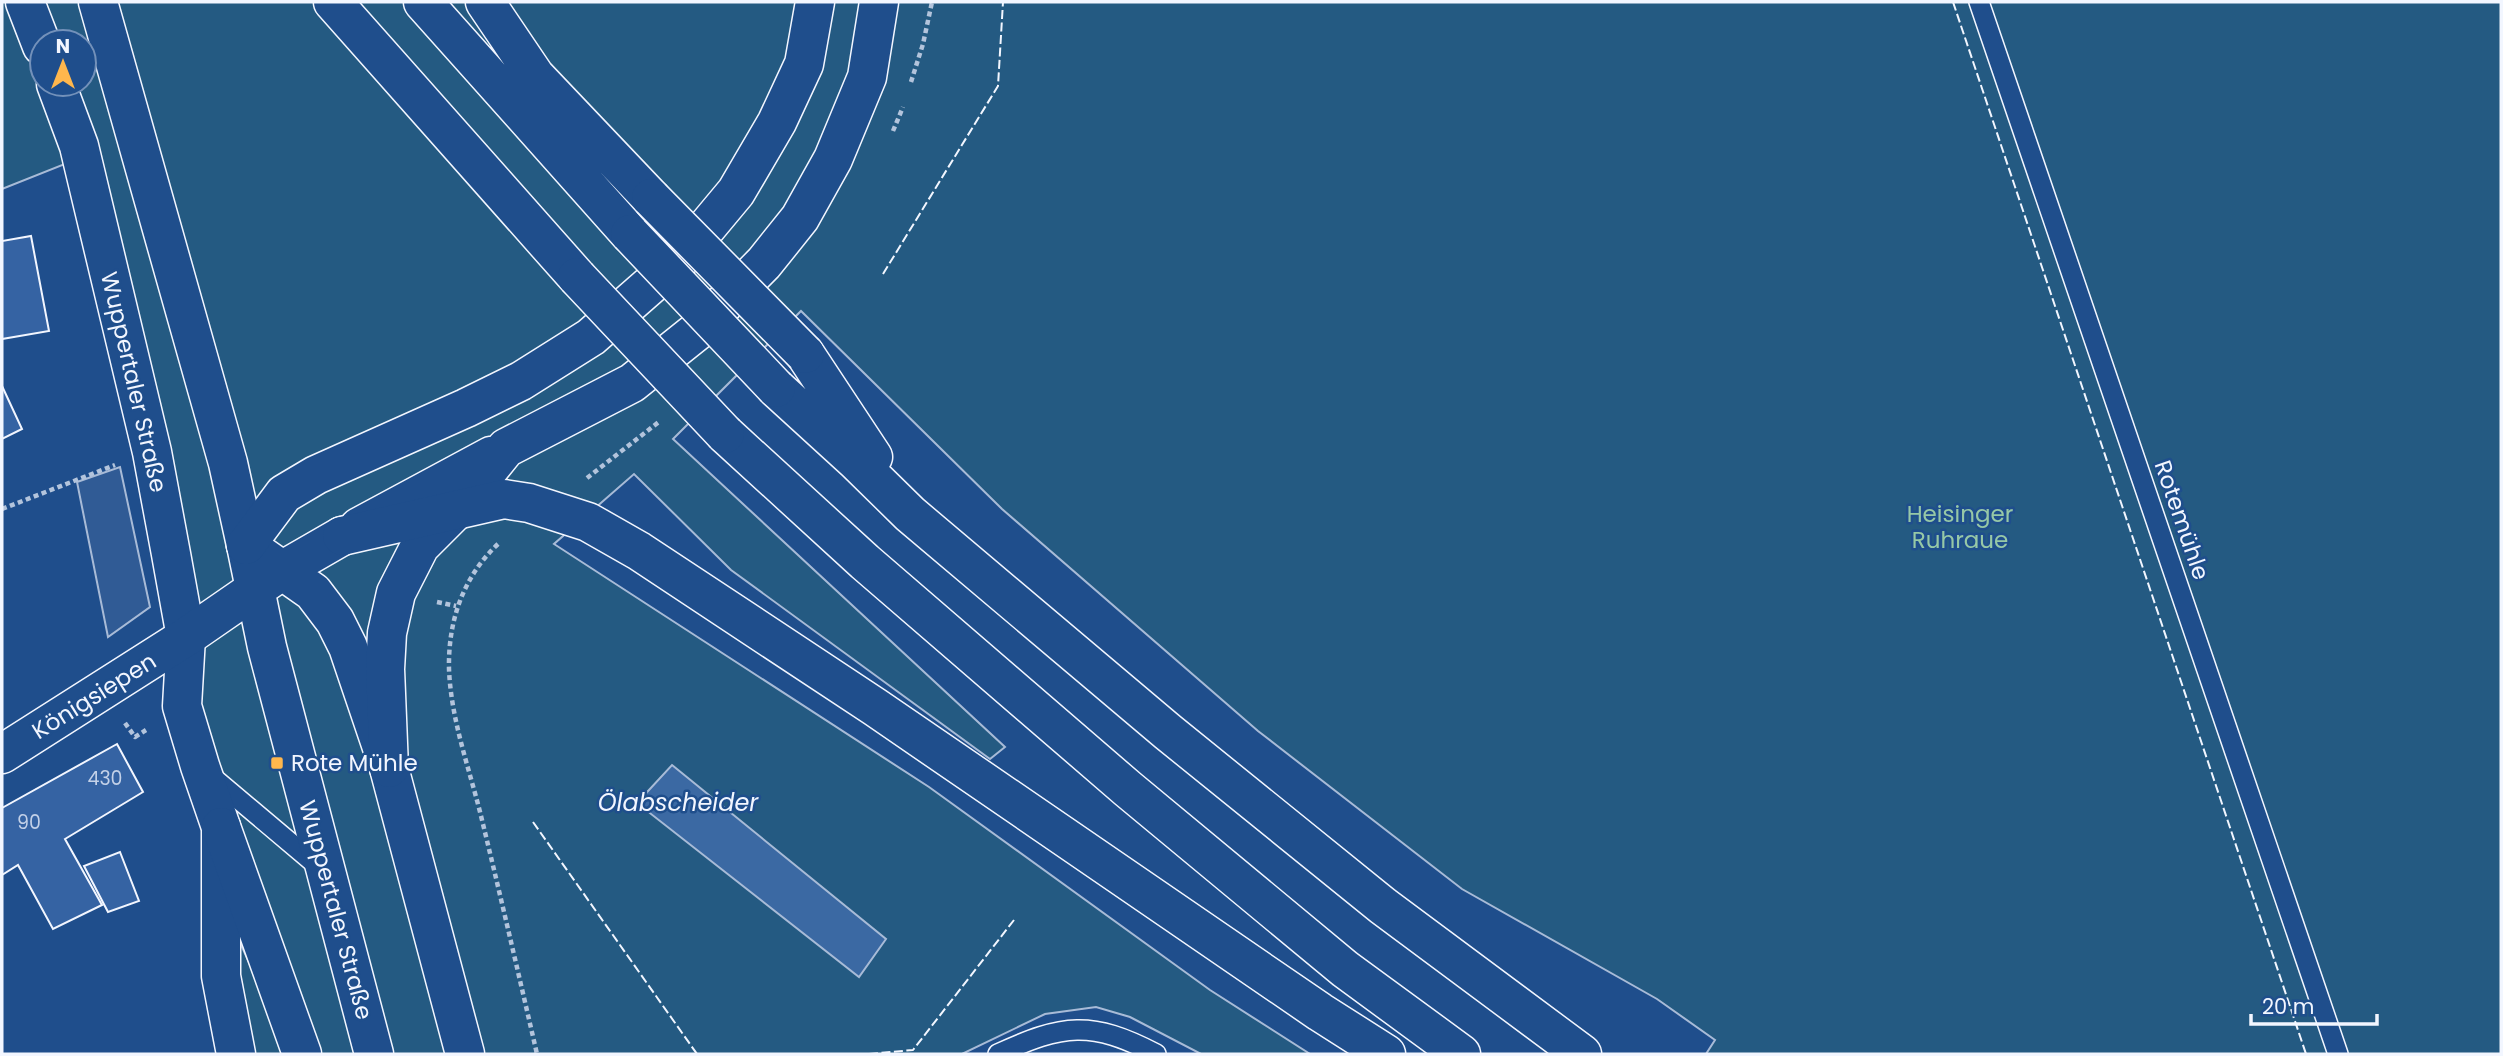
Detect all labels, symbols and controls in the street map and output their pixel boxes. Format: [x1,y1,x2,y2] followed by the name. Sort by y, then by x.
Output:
[28,28,98,98] north arrow
[56,33,70,60] text: N
[93,268,175,496] street label: Wuppertaler Straße
[2147,456,2217,584] street label: Rotemühle
[1907,498,2013,556] park label: Heisinger Ruhraue
[26,645,162,747] street label: Königsiepen
[291,747,418,779] place label: Rote Mühle
[269,755,285,771] marker: Rote Mühle
[87,765,123,792] house number: 430
[598,786,759,819] water label: Ölabscheider
[291,797,381,1023] street label: Wuppertaler Straße
[17,809,41,836] house number: 90
[2251,982,2377,1026] scale bar
[2262,992,2315,1021] text: 20 m

